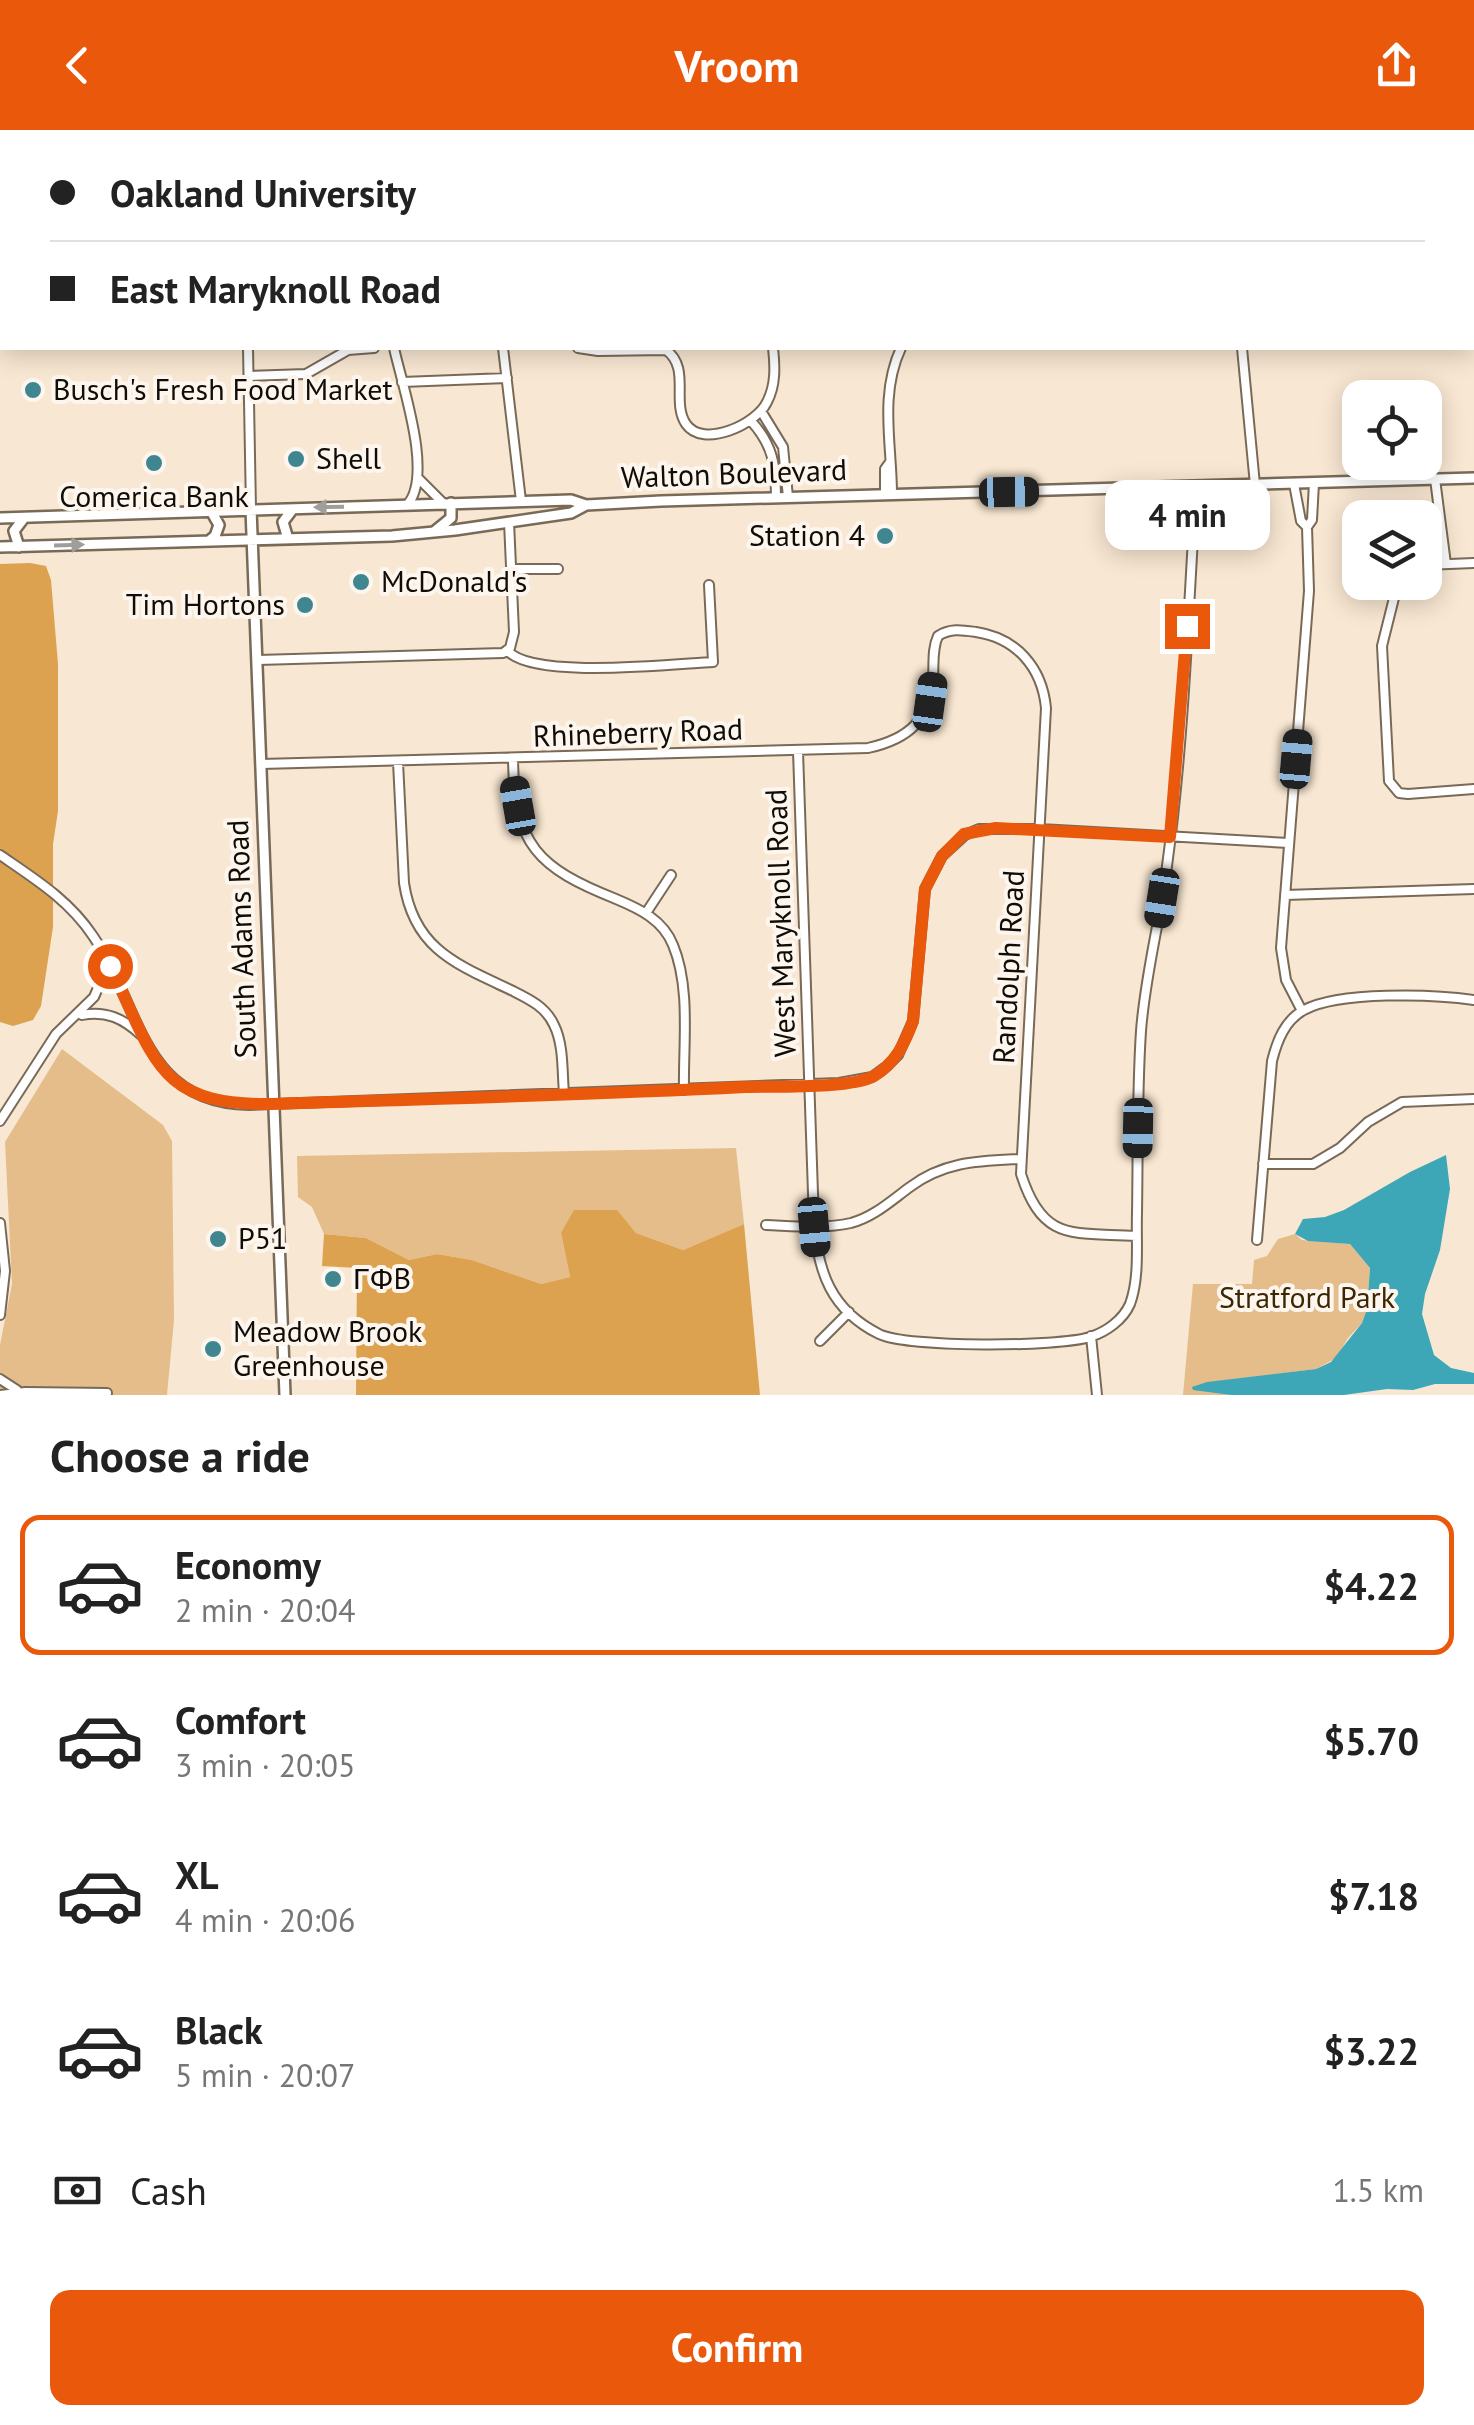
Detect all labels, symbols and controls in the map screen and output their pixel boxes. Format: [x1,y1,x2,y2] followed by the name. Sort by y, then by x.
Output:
[675,36,799,94] text: Vroom
[50,38,105,93] icon: back
[1369,38,1424,93] icon: share
[110,168,416,217] text: Oakland University
[110,264,441,313] text: East Maryknoll Road
[53,369,393,408] place label: Busch's Fresh Food Market
[22,379,44,401] marker: Busch's Fresh Food Market
[1342,380,1442,600] map controls
[1342,380,1442,480] button: locate
[316,438,381,477] place label: Shell
[285,448,307,470] marker: Shell
[620,449,848,496] street label: Walton Boulevard
[143,452,165,474] marker: Comerica Bank
[59,476,249,515] place label: Comerica Bank
[979,476,1039,508] car
[1104,481,1270,551] callout: 4 min
[1148,494,1227,536] text: 4 min
[312,500,344,516] one-way arrow
[1342,500,1442,600] button: layers
[749,515,865,554] place label: Station 4
[874,525,896,547] marker: Station 4
[53,537,85,553] one-way arrow
[381,561,527,600] place label: McDonald's
[350,571,372,593] marker: McDonald's
[126,584,285,623] place label: Tim Hortons
[294,594,316,616] marker: Tim Hortons
[1165,604,1210,649] route end
[911,670,949,734] car
[532,708,744,755] street label: Rhineberry Road
[1278,728,1314,790] car
[498,774,538,838] car
[755,788,804,1058] street label: West Maryknoll Road
[217,819,264,1059] street label: South Adams Road
[1142,866,1182,930] car
[983,869,1032,1065] street label: Randolph Road
[88,944,133,989] route start
[1122,1098,1154,1158] car
[796,1196,832,1258] car
[238,1218,287,1257] place label: P51
[207,1228,229,1250] marker: P51
[353,1258,411,1297] place label: ΓΦB
[322,1268,344,1290] marker: ΓΦB
[1219,1277,1396,1316] park label: Stratford Park
[233,1311,423,1384] place label: Meadow Brook Greenhouse
[202,1338,224,1360] marker: Meadow Brook Greenhouse
[50,1426,310,1484] text: Choose a ride
[55,1540,145,1630] icon: car
[175,1540,321,1589] text: Economy
[1323,1561,1419,1610] text: $4.22
[175,1589,355,1631] text: 2 min · 20:04
[55,1695,145,1785] icon: car
[175,1695,306,1744] text: Comfort
[1323,1716,1419,1765] text: $5.70
[175,1744,355,1786] text: 3 min · 20:05
[55,1850,145,1940] icon: car
[175,1850,219,1899] text: XL
[1328,1871,1419,1920] text: $7.18
[175,1899,355,1941] text: 4 min · 20:06
[55,2005,145,2095] icon: car
[175,2005,263,2054] text: Black
[1323,2026,1419,2075] text: $3.22
[175,2054,355,2096] text: 5 min · 20:07
[50,2163,105,2218] icon: cash
[130,2166,207,2215] text: Cash
[1332,2169,1424,2211] text: 1.5 km
[50,2290,1424,2405] button: Confirm

